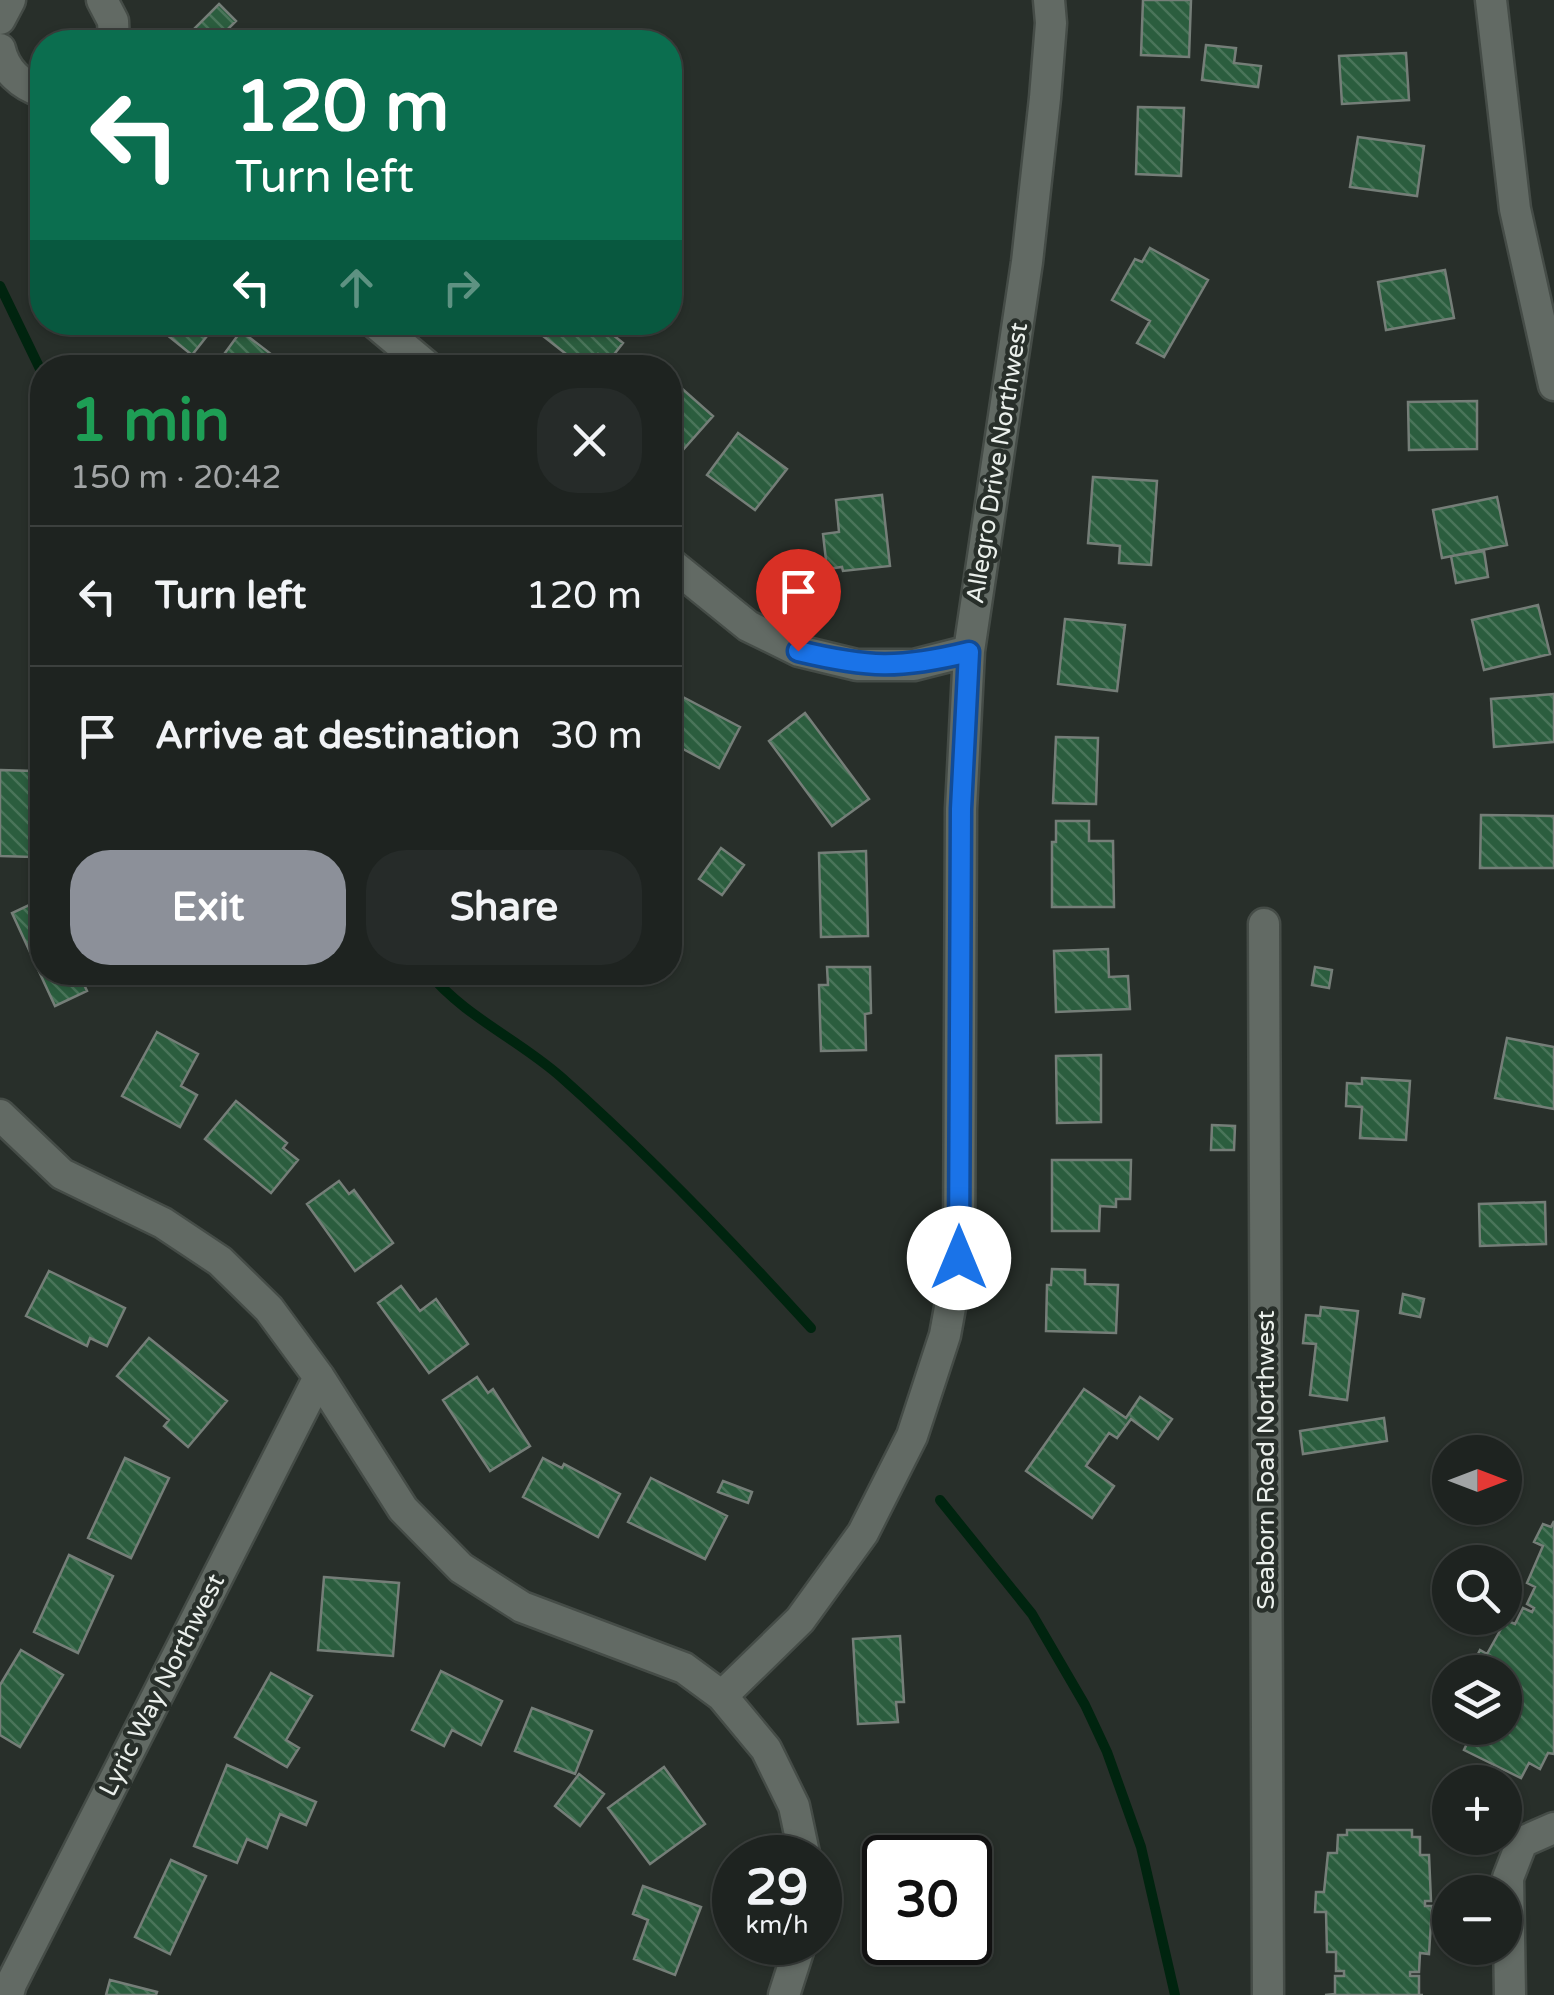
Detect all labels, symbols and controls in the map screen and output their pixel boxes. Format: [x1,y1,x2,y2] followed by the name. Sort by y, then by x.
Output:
[235,66,449,150] text: 120 m
[70,70,200,200] icon: left
[235,151,414,205] text: Turn left
[224,260,279,315] icon: left
[329,260,384,315] icon: ahead
[434,260,489,315] icon: right
[960,320,1034,606] street label: Allegro Drive Northwest
[70,385,230,457] text: 1 min
[537,388,642,493] button: close
[70,459,282,497] text: 150 m · 20:42
[756,549,841,652] pin
[771,564,826,619] icon: arrive
[70,569,125,624] icon: left
[155,573,306,619] text: Turn left
[526,573,642,619] text: 120 m
[70,709,125,764] icon: arrive
[155,713,520,759] text: Arrive at destination
[550,713,643,759] text: 30 m
[70,850,346,965] button: Exit
[366,850,642,965] button: Share
[907,1206,1011,1310] position arrow
[1251,1310,1281,1610] street label: Seaborn Road Northwest
[1432,1435,1522,1525] north arrow
[1432,1435,1522,1965] map controls
[1432,1545,1522,1635] button: search
[93,1568,231,1801] street label: Lyric Way Northwest
[1432,1655,1522,1745] button: layers
[1432,1765,1522,1855] button: +
[862,1835,992,1965] speed limit sign: 30
[746,1858,808,1918] text: 29
[1432,1875,1522,1965] button: −
[746,1910,808,1940] text: km/h

